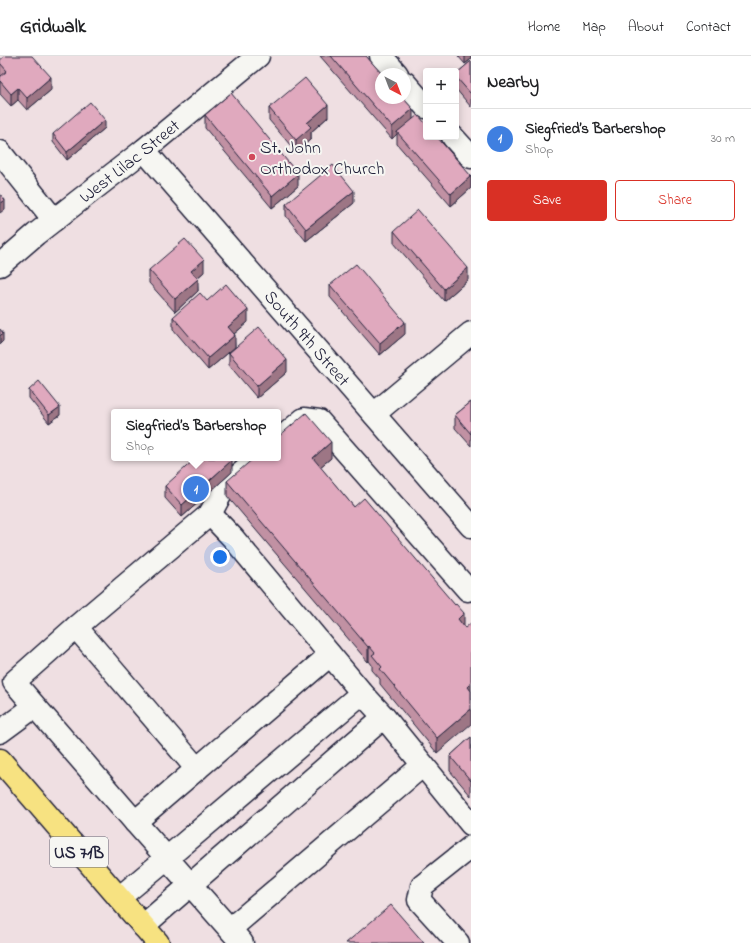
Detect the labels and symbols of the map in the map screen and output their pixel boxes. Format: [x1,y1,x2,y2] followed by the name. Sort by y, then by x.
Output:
[375,68,411,104] north arrow
[74,114,187,211] street label: West Lilac Street
[260,136,384,183] place label: St. John Orthodox Church
[247,152,257,162] marker: St. John Orthodox Church
[257,285,355,393] street label: South 9th Street
[183,474,209,504] pin: 1
[210,547,230,567] your location
[50,837,108,867] road number: US 71B

